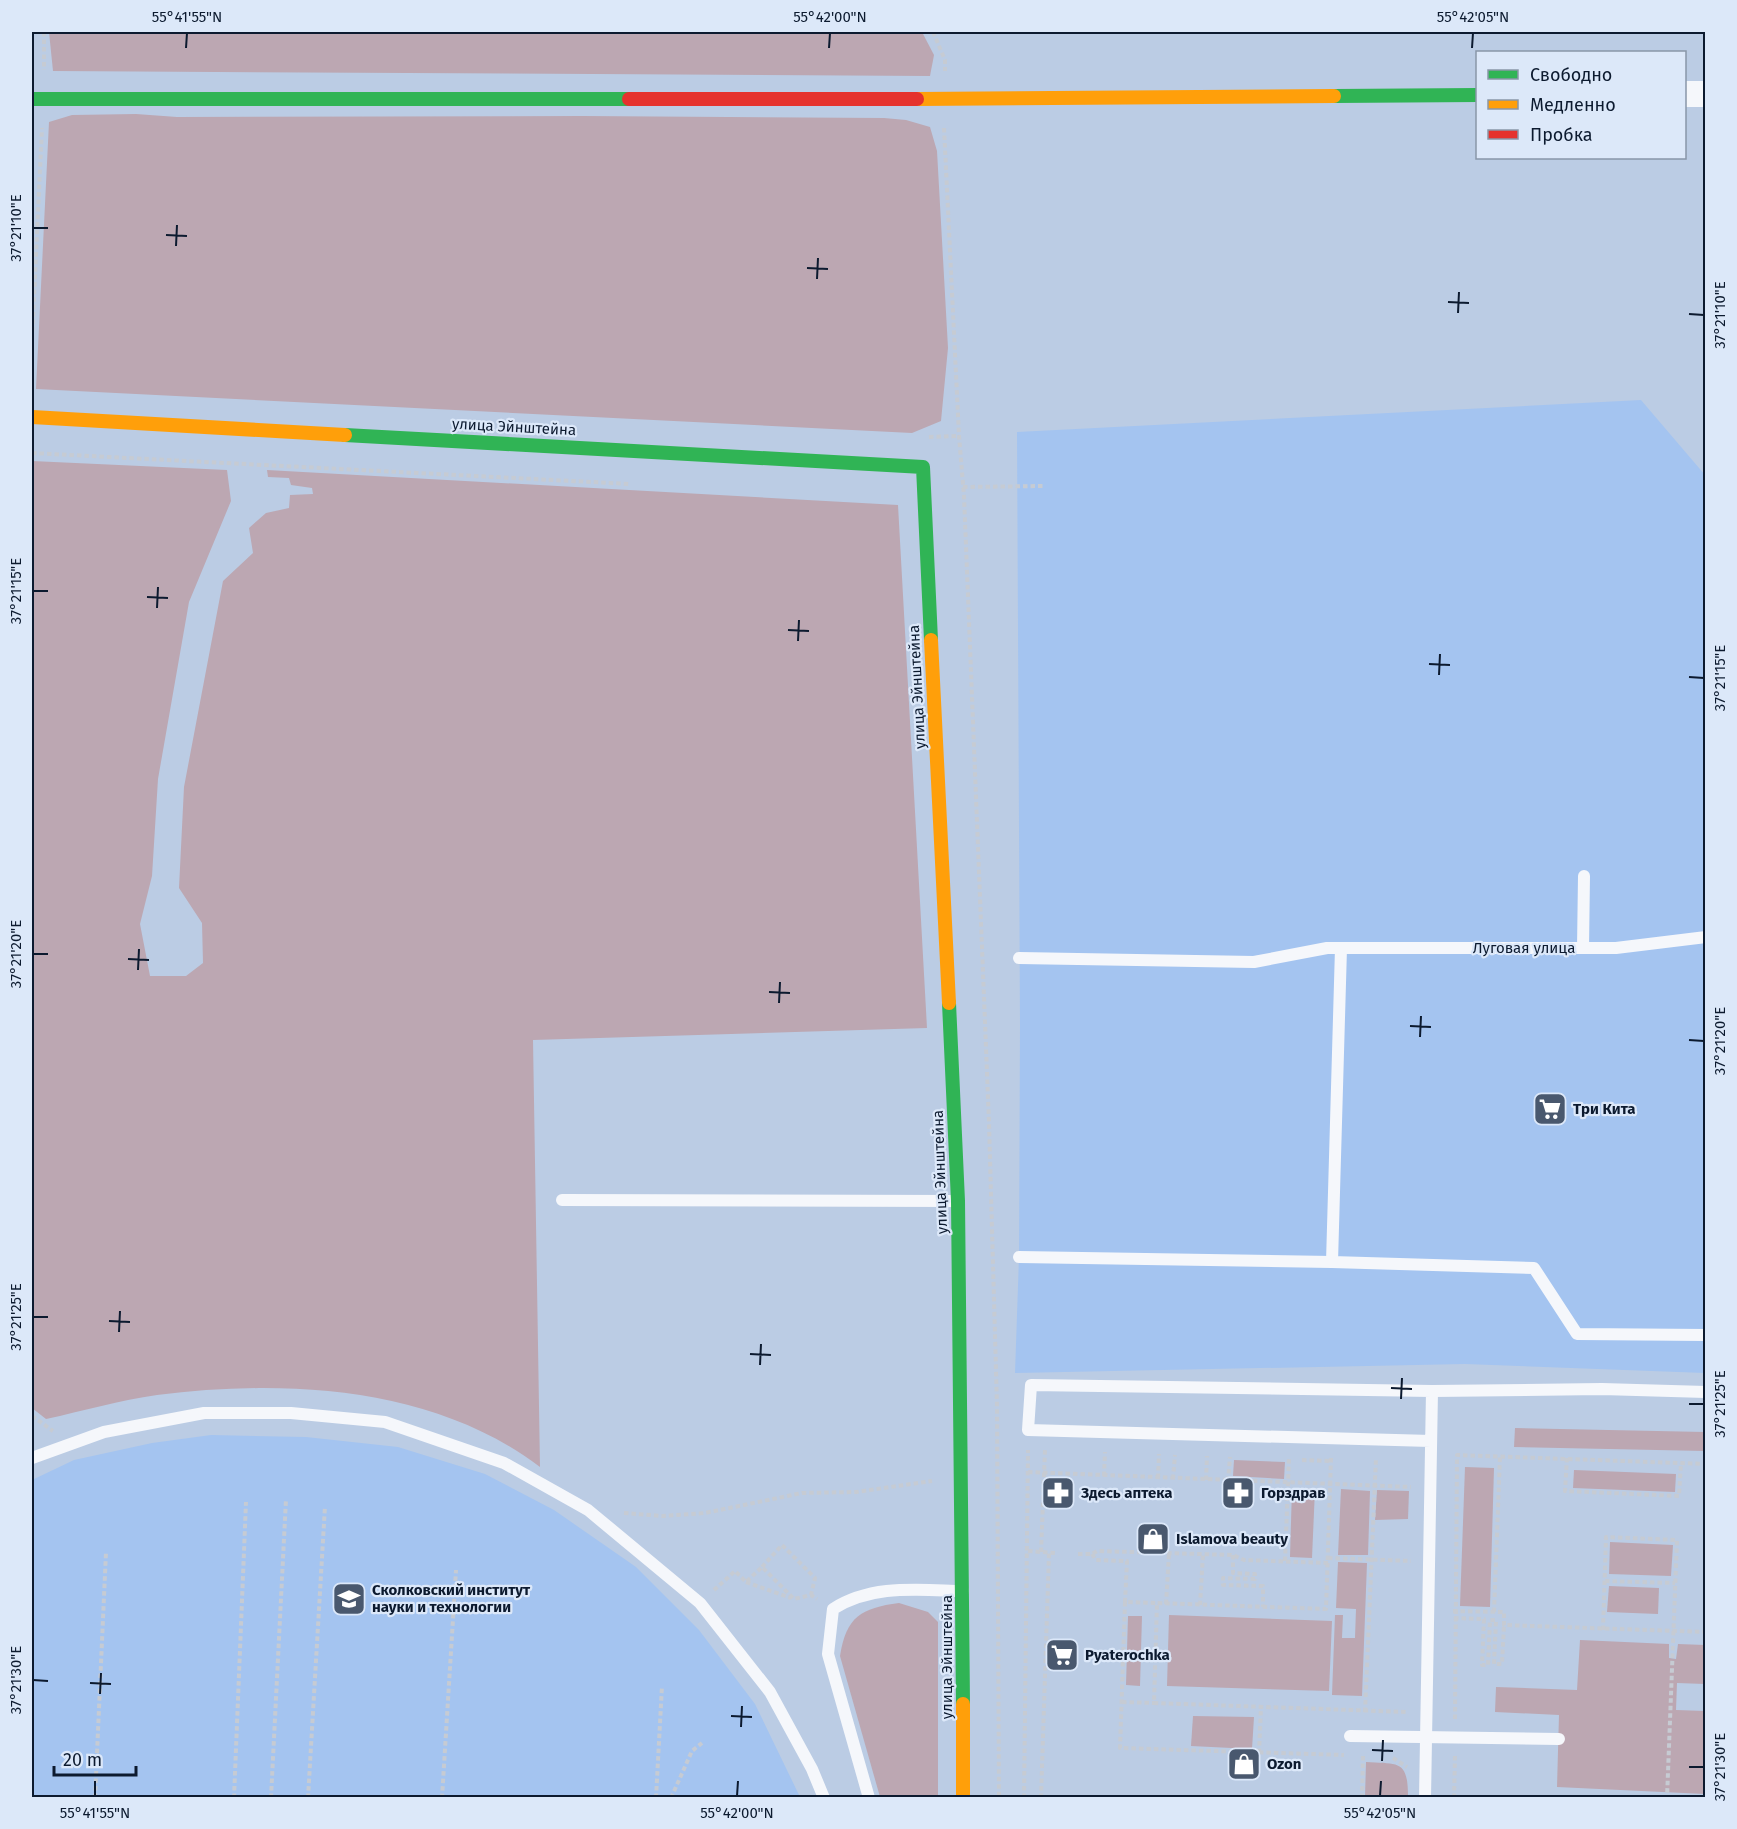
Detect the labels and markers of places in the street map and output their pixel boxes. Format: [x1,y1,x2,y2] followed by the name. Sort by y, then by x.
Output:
[1532,1091,1568,1127] supermarket icon: Три Кита
[1573,1100,1635,1118] place label: Три Кита
[1040,1475,1076,1511] pharmacy icon: Здесь аптека
[1220,1475,1256,1511] pharmacy icon: Горздрав
[1080,1484,1172,1502] place label: Здесь аптека
[1261,1484,1326,1502] place label: Горздрав
[1135,1521,1171,1557] shop icon: Islamova beauty
[1176,1530,1288,1548] place label: Islamova beauty
[331,1581,367,1617] school or university icon: Сколковский институт науки и технологии
[372,1581,531,1616] place label: Сколковский институт науки и технологии
[1044,1637,1080,1673] supermarket icon: Pyaterochka
[1085,1646,1170,1664] place label: Pyaterochka
[1226,1746,1262,1782] shop icon: Ozon
[1267,1755,1301,1773] place label: Ozon

